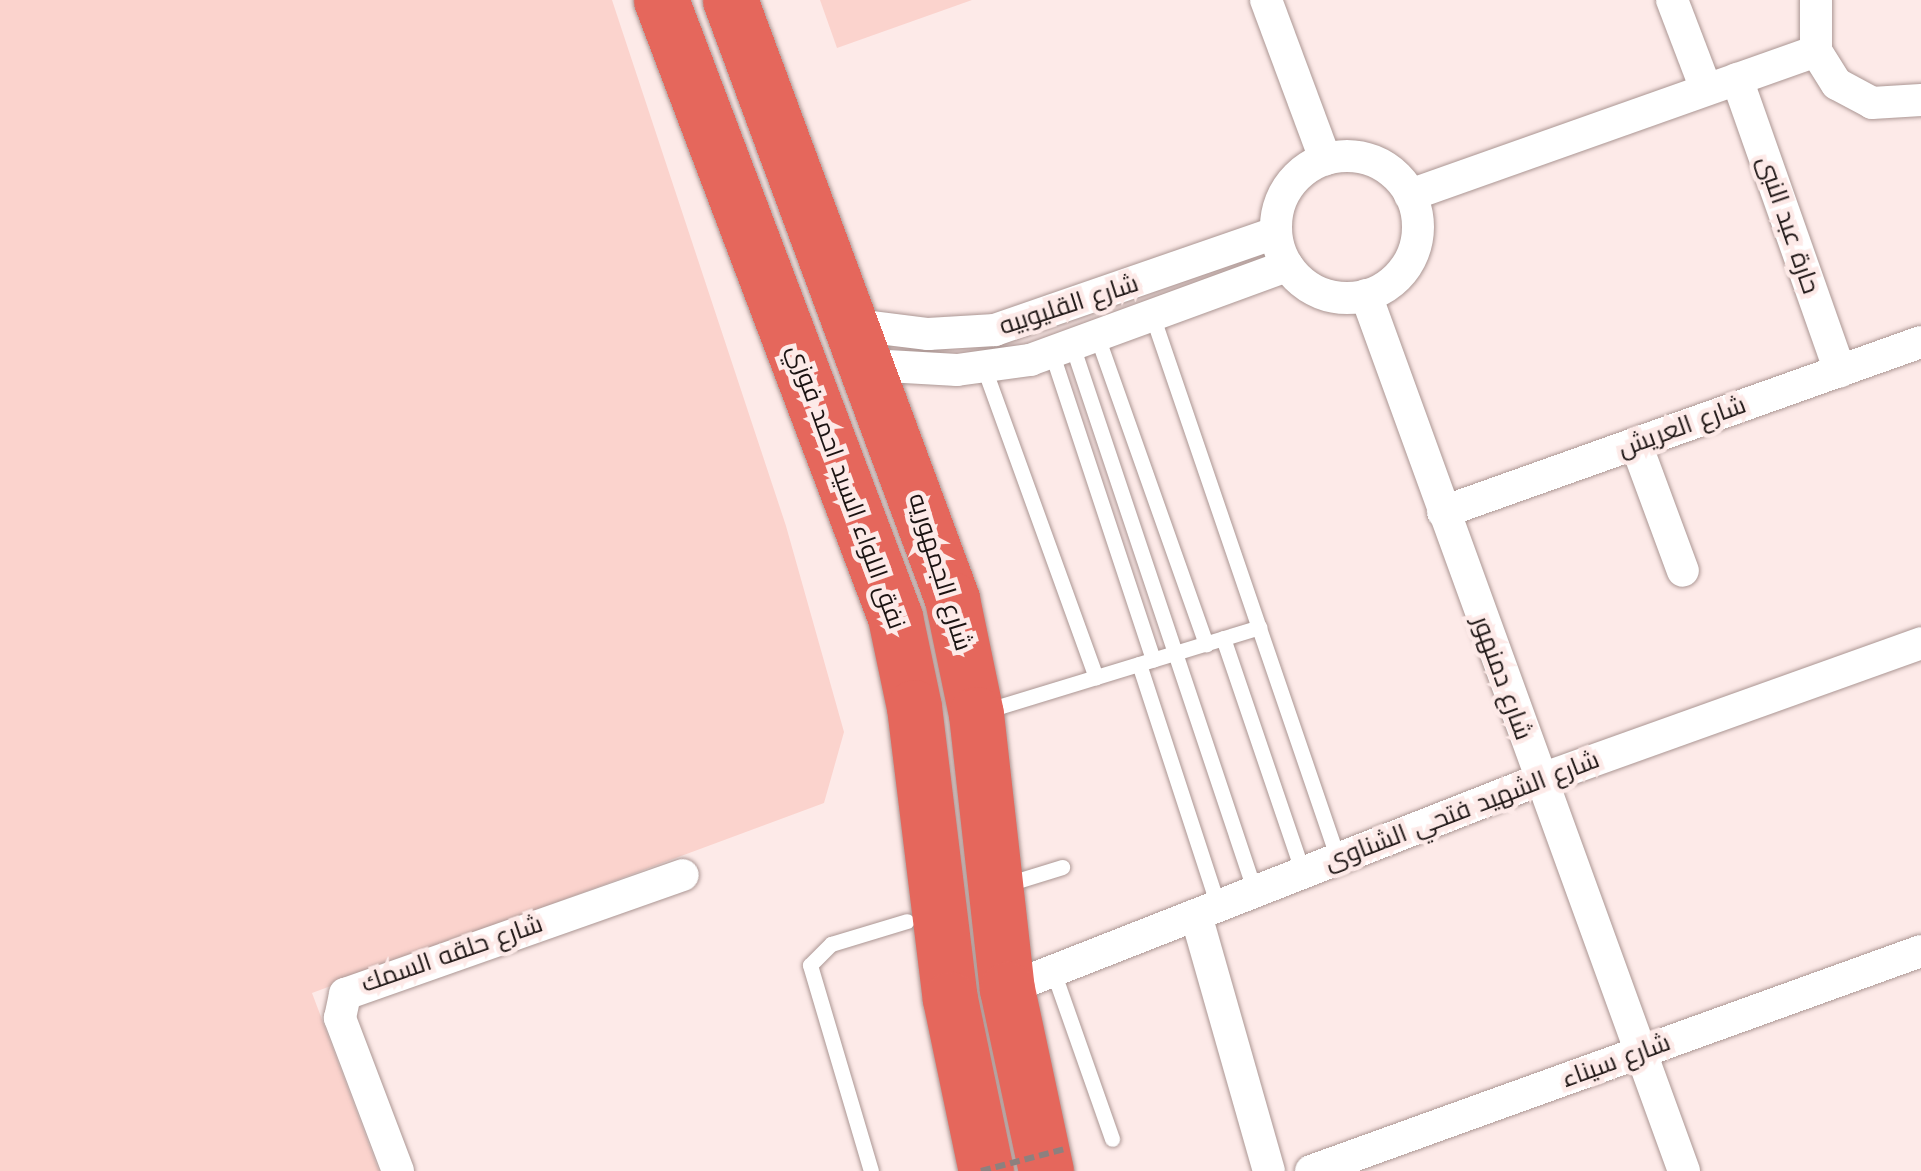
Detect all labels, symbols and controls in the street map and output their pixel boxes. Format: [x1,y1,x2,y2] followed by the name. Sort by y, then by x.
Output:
[1750,152,1826,298] street label: حارة عبد النبى
[996,268,1142,342] street label: شارع القليوبيه
[781,341,911,633] street label: نفق اللواء السيد احمد فوزي
[1614,390,1750,464] street label: شارع العريش
[902,490,978,654] street label: شارع الجمهوريه
[1466,612,1538,744] street label: شارع دمنهور
[1320,745,1604,877] street label: شارع الشهيد فتحي الشناوى
[357,909,547,999] street label: شارع حلقه السمك
[1558,1028,1674,1094] street label: شارع سيناء

